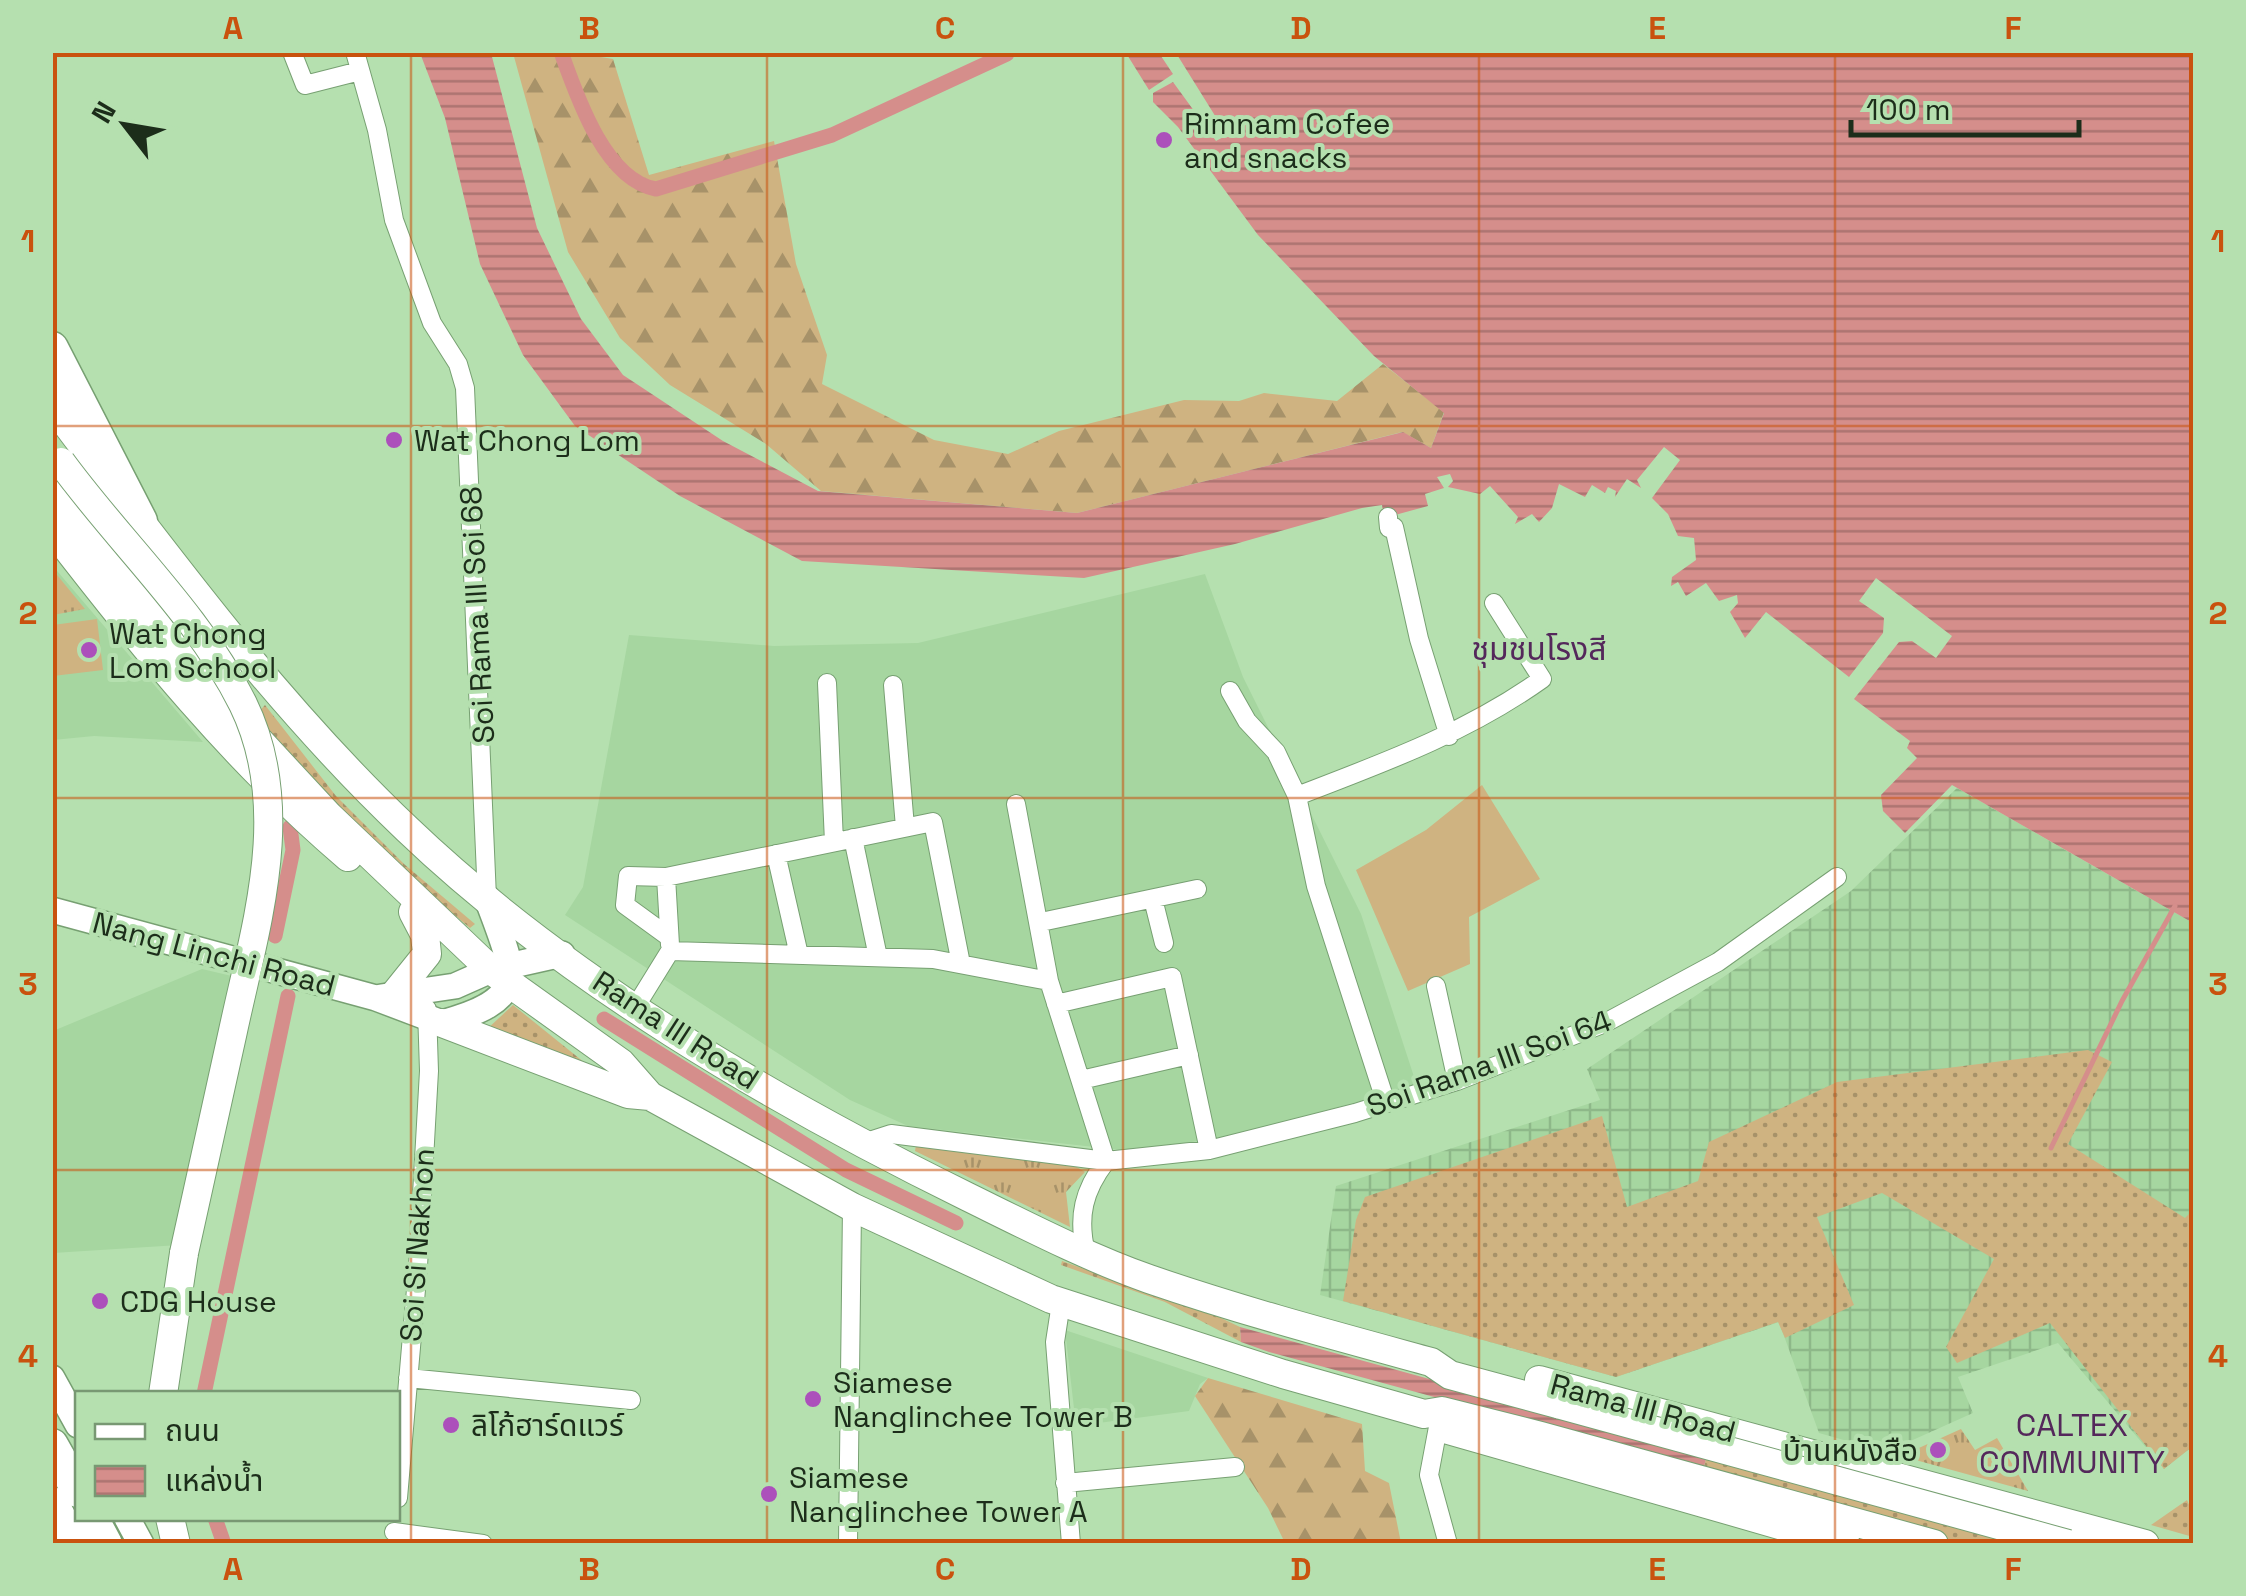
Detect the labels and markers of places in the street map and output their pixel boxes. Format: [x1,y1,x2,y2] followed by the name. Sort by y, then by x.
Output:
[1184,104,1391,177] place label: Rimnam Cofee and snacks
[1153,129,1175,151] marker: Rimnam Cofee and snacks
[414,421,640,460] place label: Wat Chong Lom
[383,429,405,451] marker: Wat Chong Lom
[109,614,276,687] place label: Wat Chong Lom School
[78,639,100,661] marker: Wat Chong Lom School
[120,1282,277,1321] place label: CDG House
[89,1290,111,1312] marker: CDG House
[833,1363,1133,1436] place label: Siamese Nanglinchee Tower B
[802,1388,824,1410] marker: Siamese Nanglinchee Tower B
[471,1406,625,1445] place label: ลิโก้ฮาร์ดแวร์
[440,1414,462,1436] marker: ลิโก้ฮาร์ดแวร์
[1783,1431,1918,1470] place label: บ้านหนังสือ
[1927,1439,1949,1461] marker: บ้านหนังสือ
[789,1458,1088,1531] place label: Siamese Nanglinchee Tower A
[758,1483,780,1505] marker: Siamese Nanglinchee Tower A

